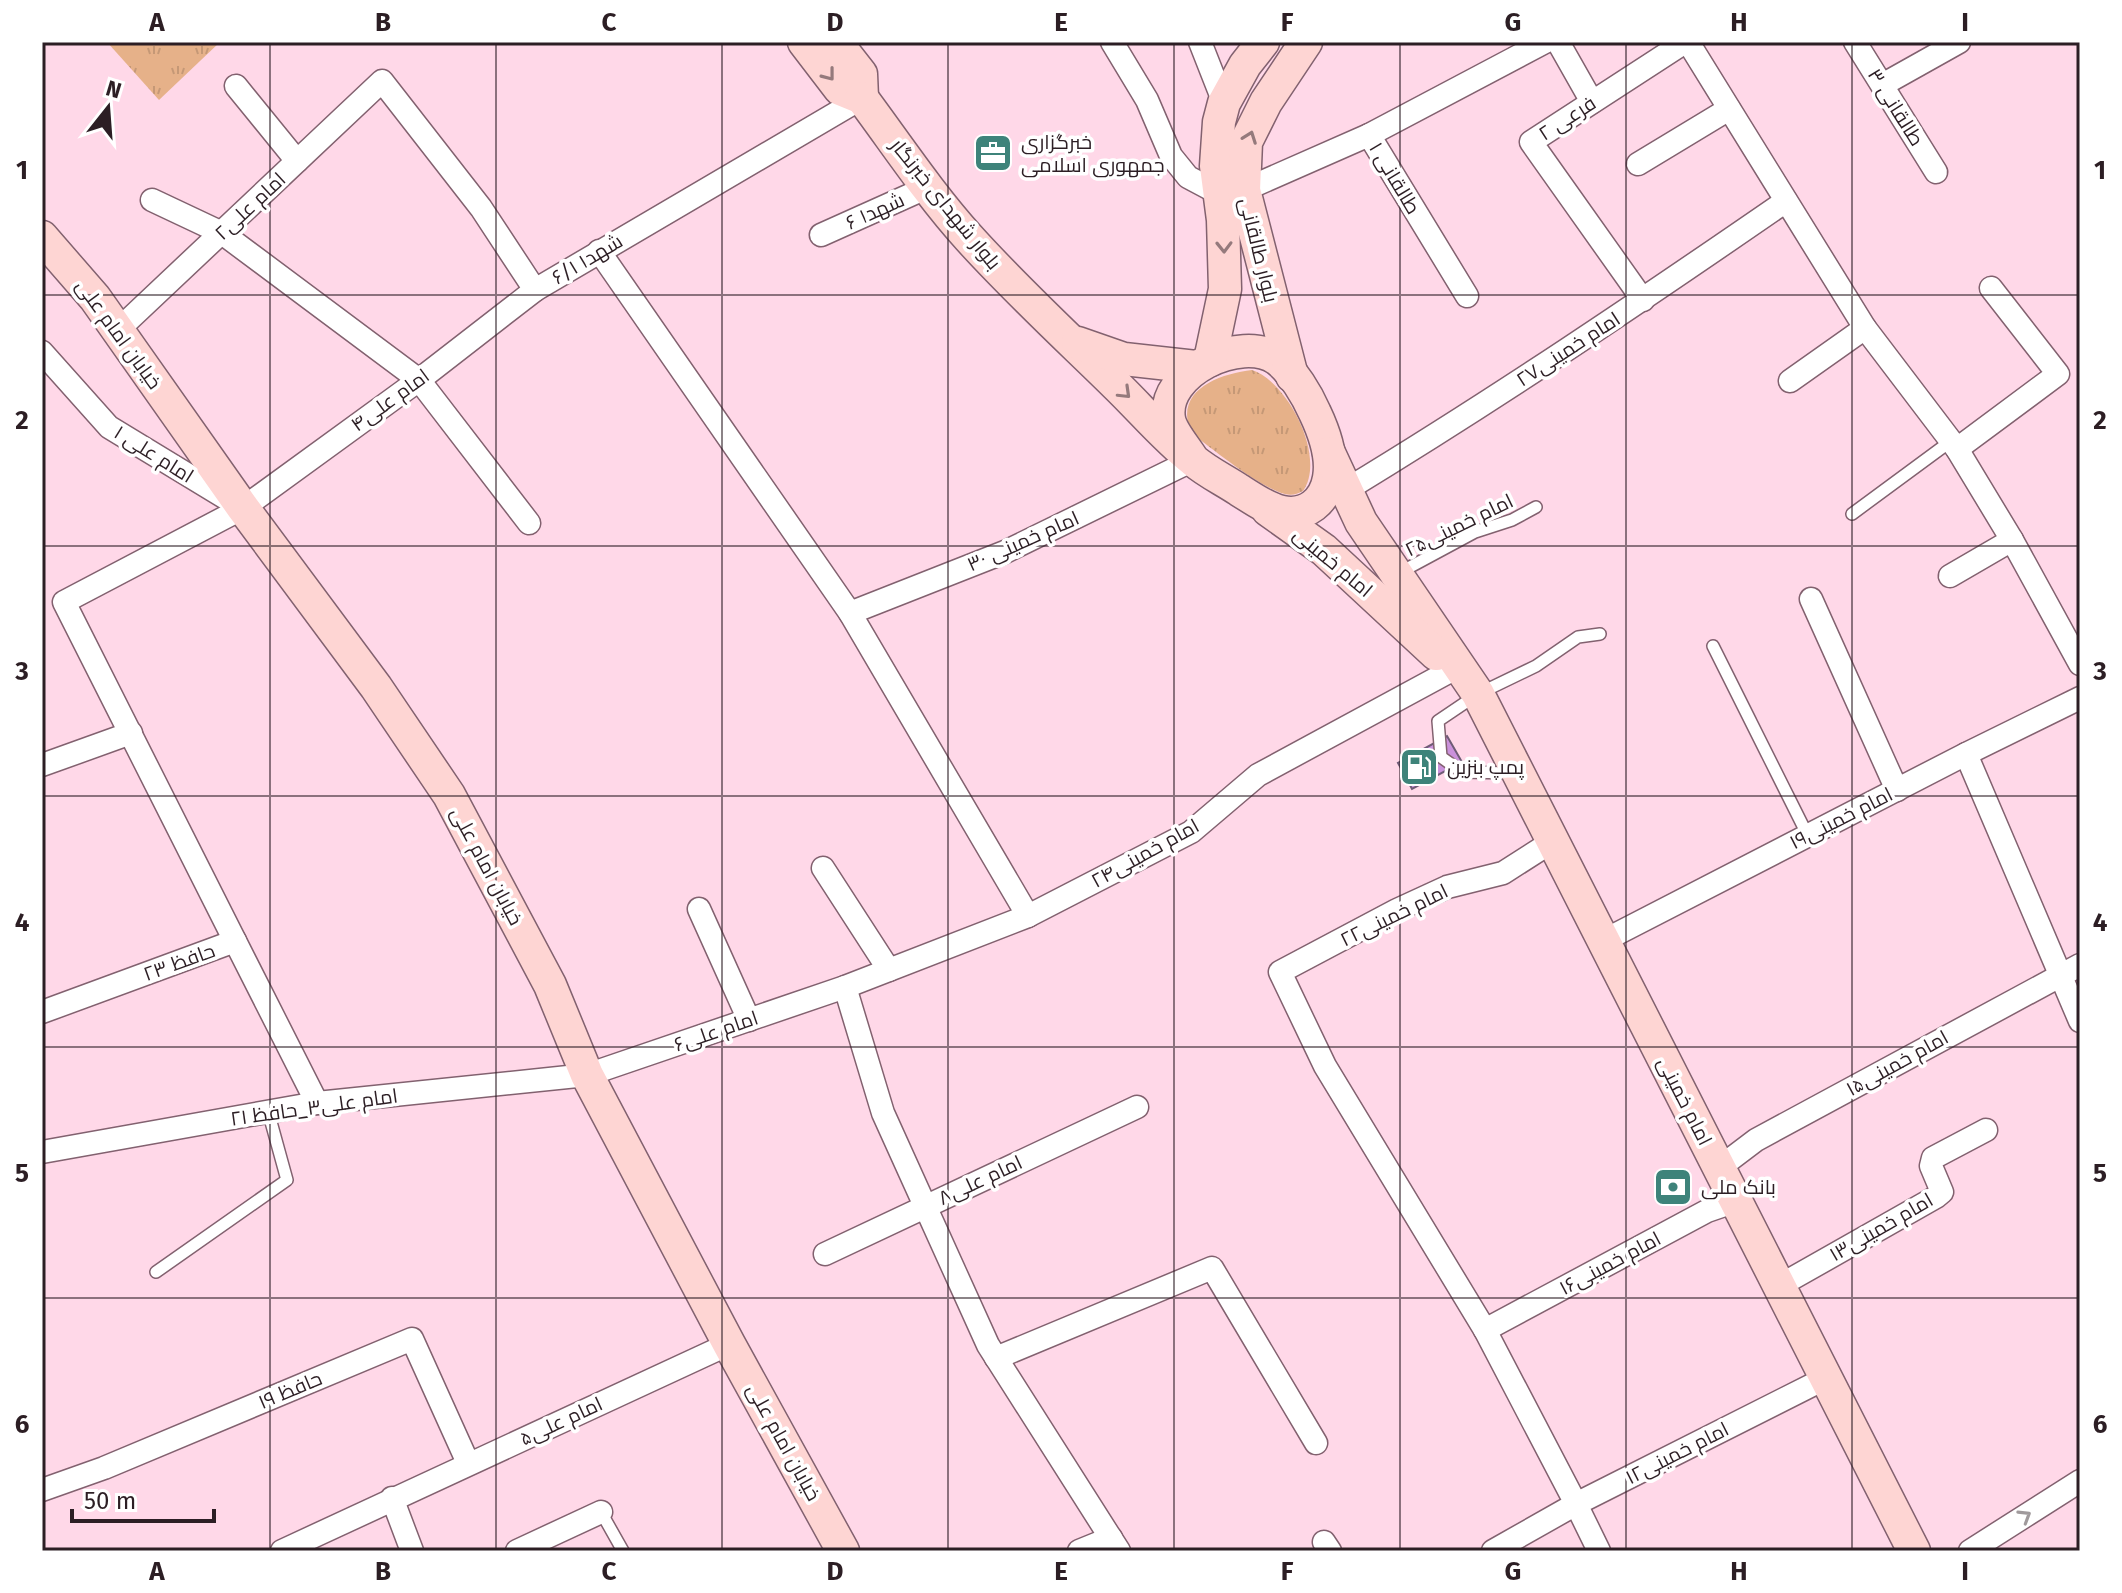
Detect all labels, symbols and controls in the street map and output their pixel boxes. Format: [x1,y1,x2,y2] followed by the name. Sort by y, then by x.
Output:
[148,7,165,38] text: A
[375,7,391,38] text: B
[602,7,617,38] text: C
[827,7,844,38] text: D
[1054,7,1068,38] text: E
[1281,7,1294,38] text: F
[1505,7,1521,38] text: G
[1730,7,1748,38] text: H
[1961,7,1969,38] text: I
[1862,64,1929,151] street label: طالقانی ۳
[820,66,834,81] one-way arrow
[68,68,148,148] north arrow
[103,74,125,104] text: N
[1534,91,1601,146] street label: فرعی ۲
[1021,130,1165,178] place label: خبرگزاری جمهوری اسلامی
[1241,131,1257,145] one-way arrow
[972,132,1014,174] office icon: خبرگزاری جمهوری اسلامی
[884,133,1006,275] street label: بلوار شهدای خبرنگار
[1363,138,1426,219] street label: طالقانی ۱
[16,155,28,186] text: 1
[2094,155,2106,186] text: 1
[210,167,292,246] street label: امام علی۲
[842,188,908,235] street label: شهد۱ ۶
[1233,195,1284,305] street label: بلوار طالقانی
[547,229,627,290] street label: شهد۱ ۶/۱
[1215,241,1233,254] one-way arrow
[69,274,167,395] street label: خیابان امام علی
[1512,307,1626,393] street label: امام خمینی۲۷
[346,364,435,438] street label: امام علی۴
[1116,384,1130,398] one-way arrow
[15,405,29,436] text: 2
[2093,405,2107,436] text: 2
[109,420,198,489] street label: امام علی ۱
[1401,488,1518,563] street label: امام خمینی۲۵
[963,506,1083,578] street label: امام خمینی ۳۰
[1287,522,1377,604] street label: امام خمینی
[14,656,29,687] text: 3
[2092,656,2107,687] text: 3
[1398,746,1440,788] fuel station icon: پمپ بنزین
[1447,755,1525,780] place label: پمپ بنزین
[1785,782,1897,856] street label: امام خمینی۱۹
[444,803,528,930] street label: خیابان امام علی
[1087,813,1204,894] street label: امام خمینی۲۴
[1336,879,1453,953] street label: امام خمینی۲۲
[15,907,30,938] text: 4
[2093,907,2108,938] text: 4
[140,938,218,986] street label: حافظ ۲۳
[671,1005,762,1058] street label: امام علی۶
[1842,1025,1953,1103] street label: امام خمینی۱۵
[1651,1053,1717,1150] street label: امام خمینی
[229,1083,399,1133] street label: امام علی۳_حافظ ۲۱
[934,1150,1027,1212] street label: امام علی۸
[15,1158,29,1189] text: 5
[2093,1158,2107,1189] text: 5
[1652,1166,1694,1208] bank icon: بانک ملی
[1701,1175,1776,1200] place label: بانک ملی
[1825,1188,1938,1268] street label: امام خمینی۱۳
[1555,1226,1666,1302] street label: امام خمینی۱۶
[254,1366,326,1414] street label: حافظ ۱۹
[740,1379,826,1506] street label: خیابان امام علی
[516,1391,607,1452] street label: امام علی۵
[15,1409,30,1440] text: 6
[2093,1409,2108,1440] text: 6
[1621,1417,1734,1491] street label: امام خمینی۱۲
[72,1473,214,1523] scale bar
[84,1487,136,1515] text: 50 m
[2016,1511,2031,1526] one-way arrow
[148,1556,165,1587] text: A
[375,1556,391,1587] text: B
[602,1556,617,1587] text: C
[827,1556,844,1587] text: D
[1054,1556,1068,1587] text: E
[1281,1556,1294,1587] text: F
[1505,1556,1521,1587] text: G
[1730,1556,1748,1587] text: H
[1961,1556,1969,1587] text: I

